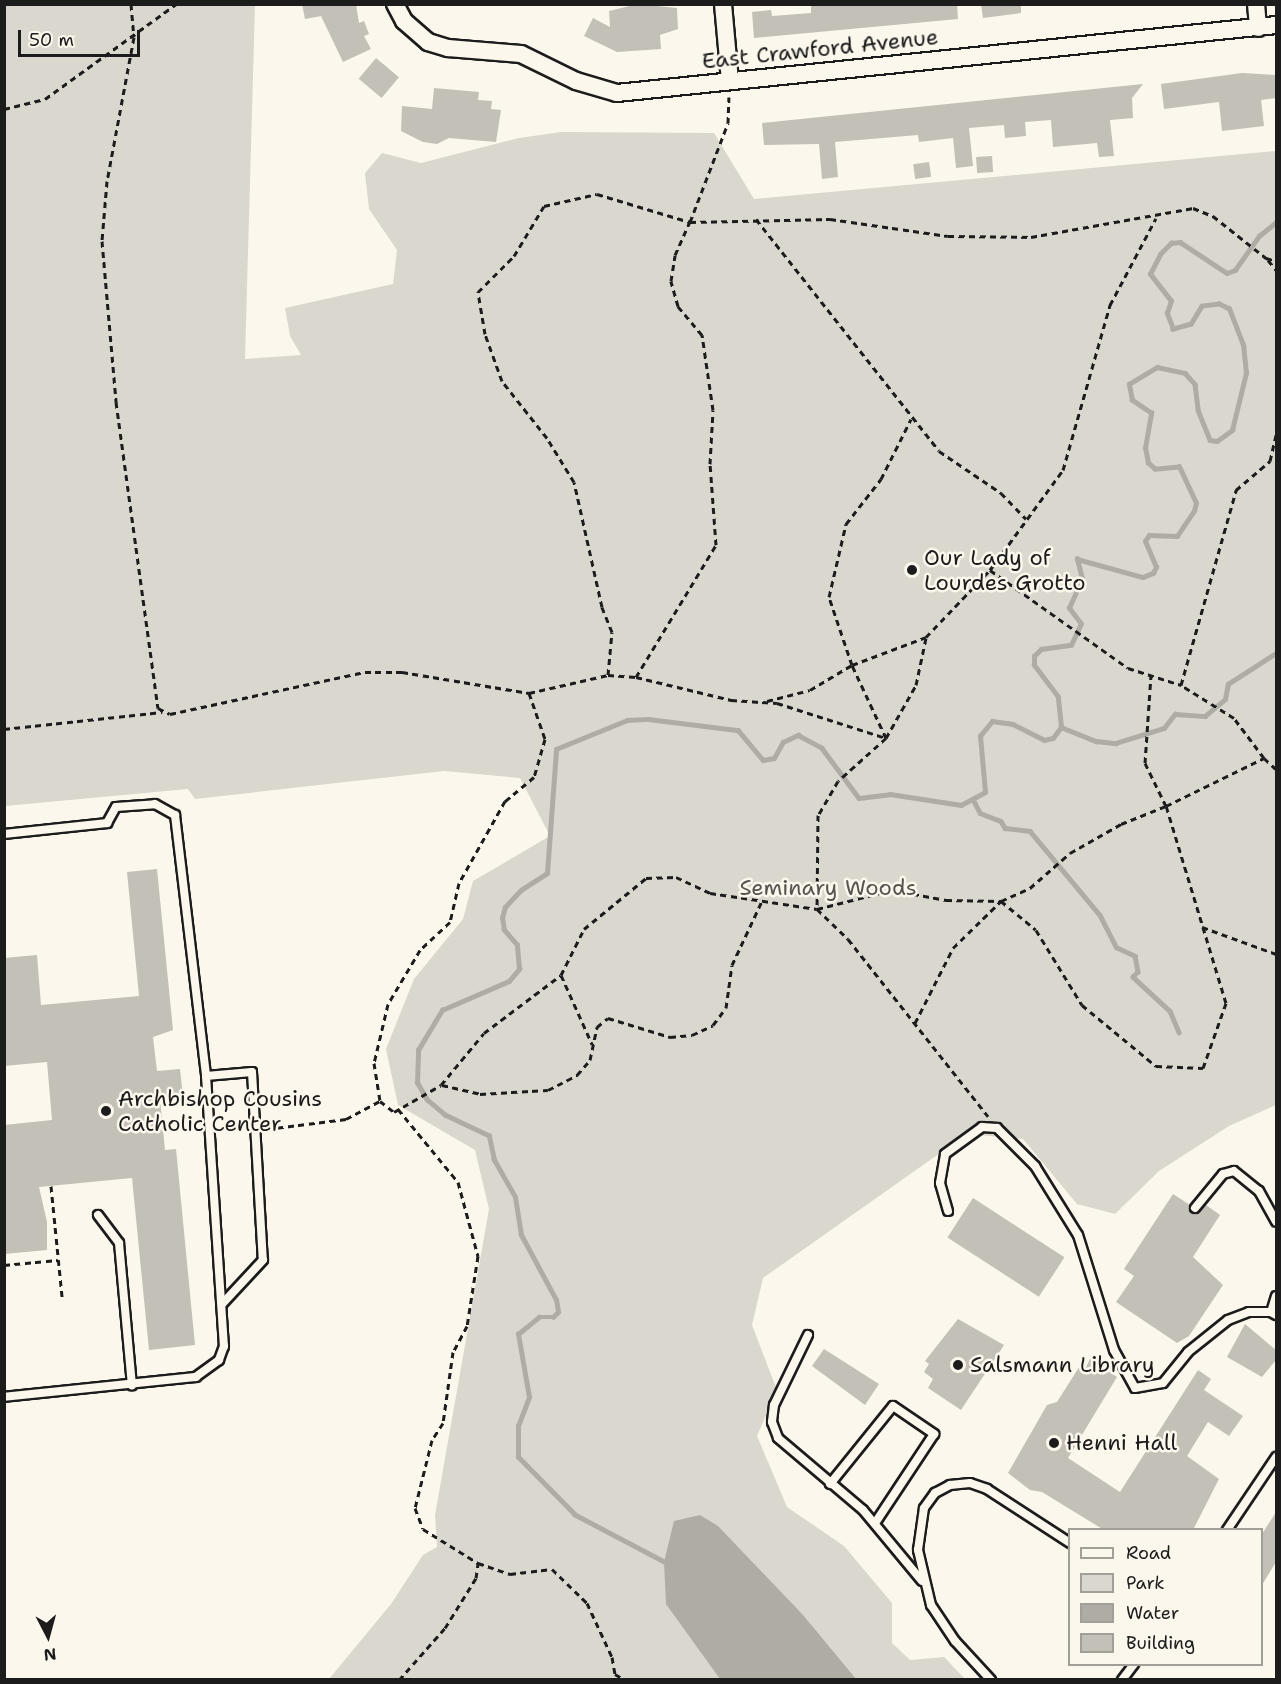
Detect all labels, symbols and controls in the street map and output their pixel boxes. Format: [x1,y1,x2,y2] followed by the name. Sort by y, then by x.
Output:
[21,18,142,56] scale bar
[701,23,939,75] street label: East Crawford Avenue
[29,28,74,52] text: 50 m
[924,544,1086,596] place label: Our Lady of Lourdes Grotto
[905,563,919,577] marker: Our Lady of Lourdes Grotto
[739,875,917,901] park label: Seminary Woods
[118,1085,322,1136] place label: Archbishop Cousins Catholic Center
[99,1104,113,1118] marker: Archbishop Cousins Catholic Center
[970,1352,1155,1378] place label: Salsmann Library
[951,1358,965,1372] marker: Salsmann Library
[1066,1430,1177,1456] place label: Henni Hall
[1047,1436,1061,1450] marker: Henni Hall
[1068,1528,1263,1666] legend
[1126,1541,1171,1565] text: Road
[1126,1571,1165,1595] text: Park
[1126,1601,1179,1625] text: Water
[18,1606,78,1666] north arrow
[1126,1631,1195,1655] text: Building
[43,1643,57,1666] text: N

